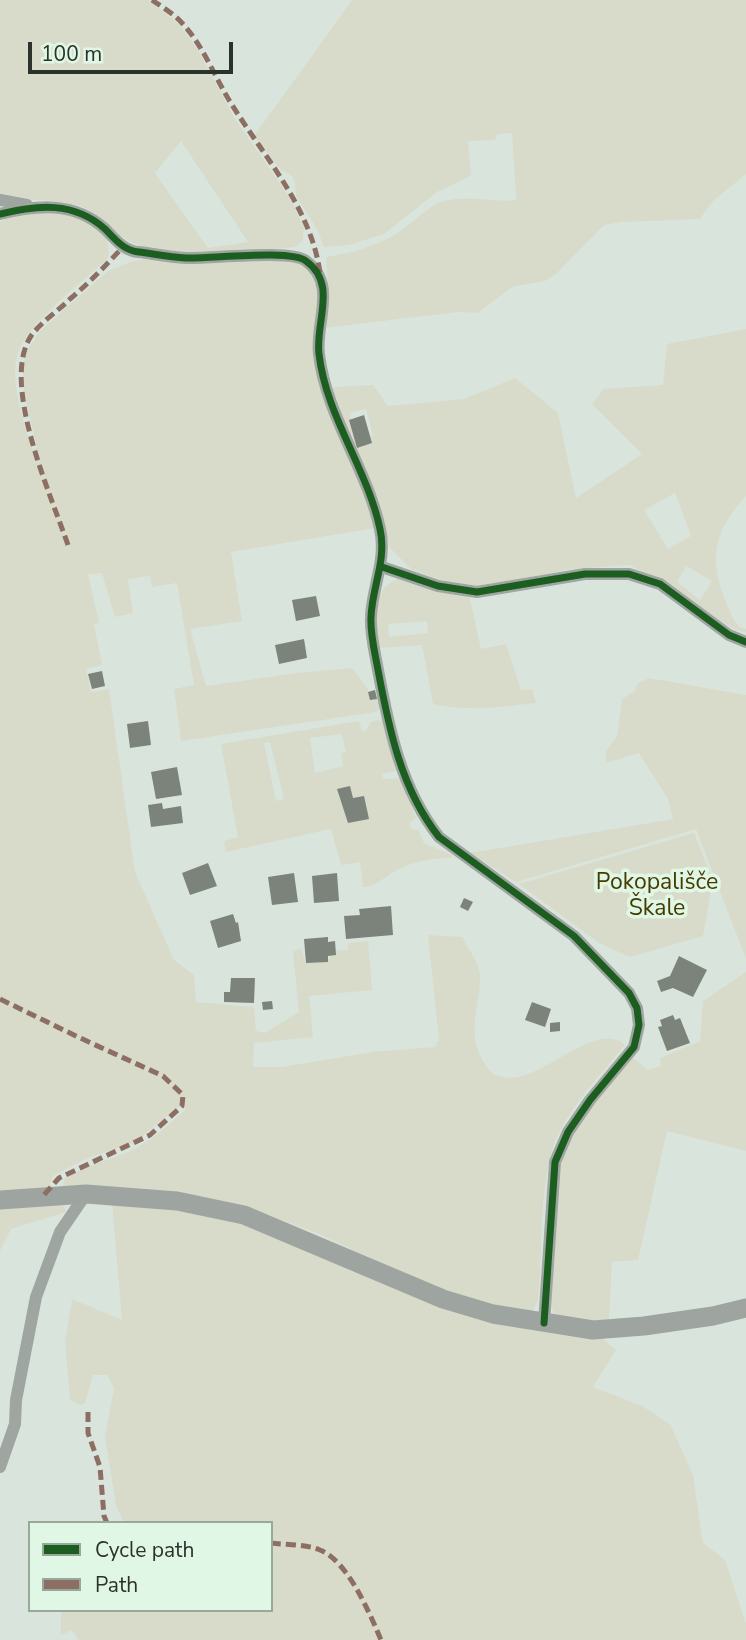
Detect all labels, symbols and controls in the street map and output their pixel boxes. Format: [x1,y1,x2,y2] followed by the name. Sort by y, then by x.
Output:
[32,28,236,72] scale bar
[41,40,102,68] text: 100 m
[596,869,718,923] park label: Pokopališče Škale
[28,1521,273,1612] legend
[95,1536,194,1564] text: Cycle path
[95,1571,138,1599] text: Path

